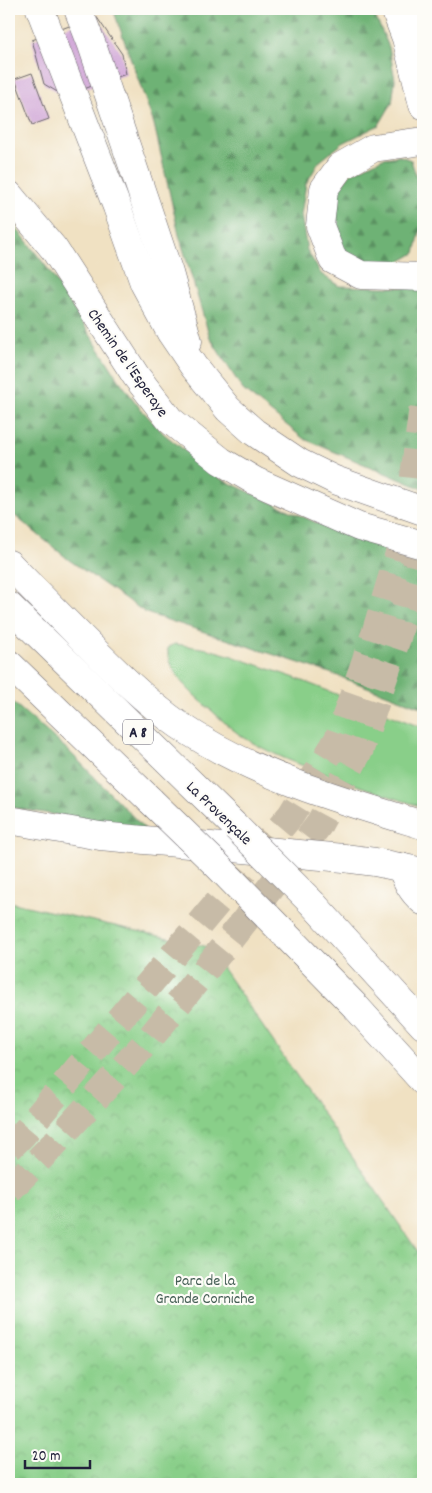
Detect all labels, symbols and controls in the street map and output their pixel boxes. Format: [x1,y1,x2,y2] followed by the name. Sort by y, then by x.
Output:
[81,304,173,422] street label: Chemin de l'Esperaye
[123,720,153,744] road number: A 8
[180,776,256,851] street label: La Provençale
[155,1270,255,1311] park label: Parc de la Grande Corniche
[25,1438,90,1470] scale bar
[32,1446,60,1468] text: 20 m

